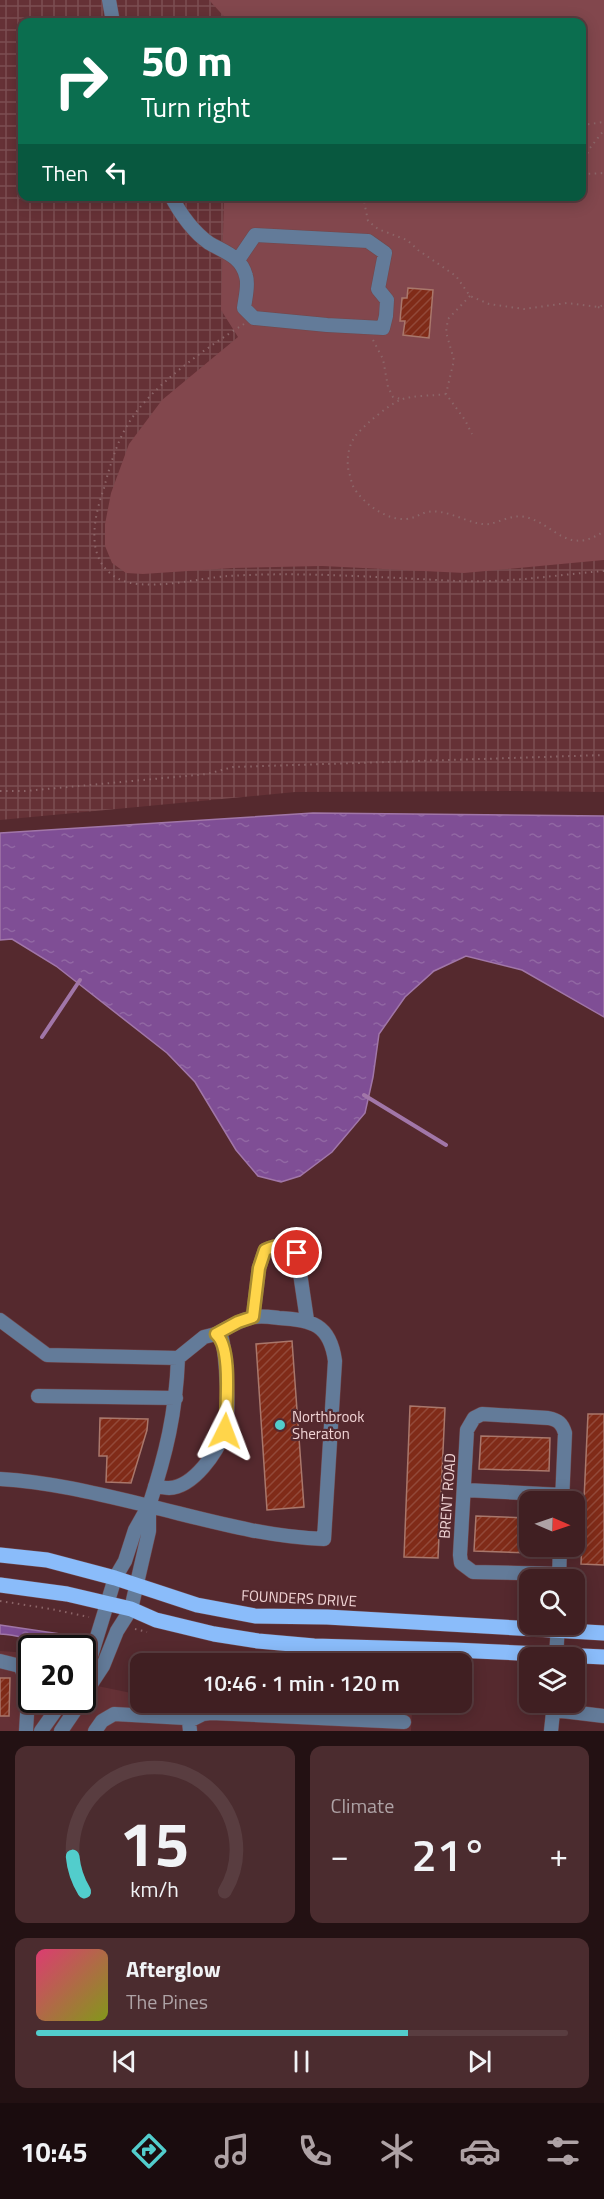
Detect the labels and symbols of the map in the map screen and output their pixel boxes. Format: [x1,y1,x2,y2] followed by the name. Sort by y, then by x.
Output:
[271,1227,322,1278] pin
[193,1399,257,1463] position arrow
[292,1405,364,1445] place label: Northbrook Sheraton
[273,1418,287,1432] marker: Northbrook Sheraton
[433,1452,461,1540] street label: BRENT ROAD
[519,1491,585,1557] north arrow
[241,1583,357,1613] street label: FOUNDERS DRIVE
[18,1635,96,1713] speed limit sign: 20

